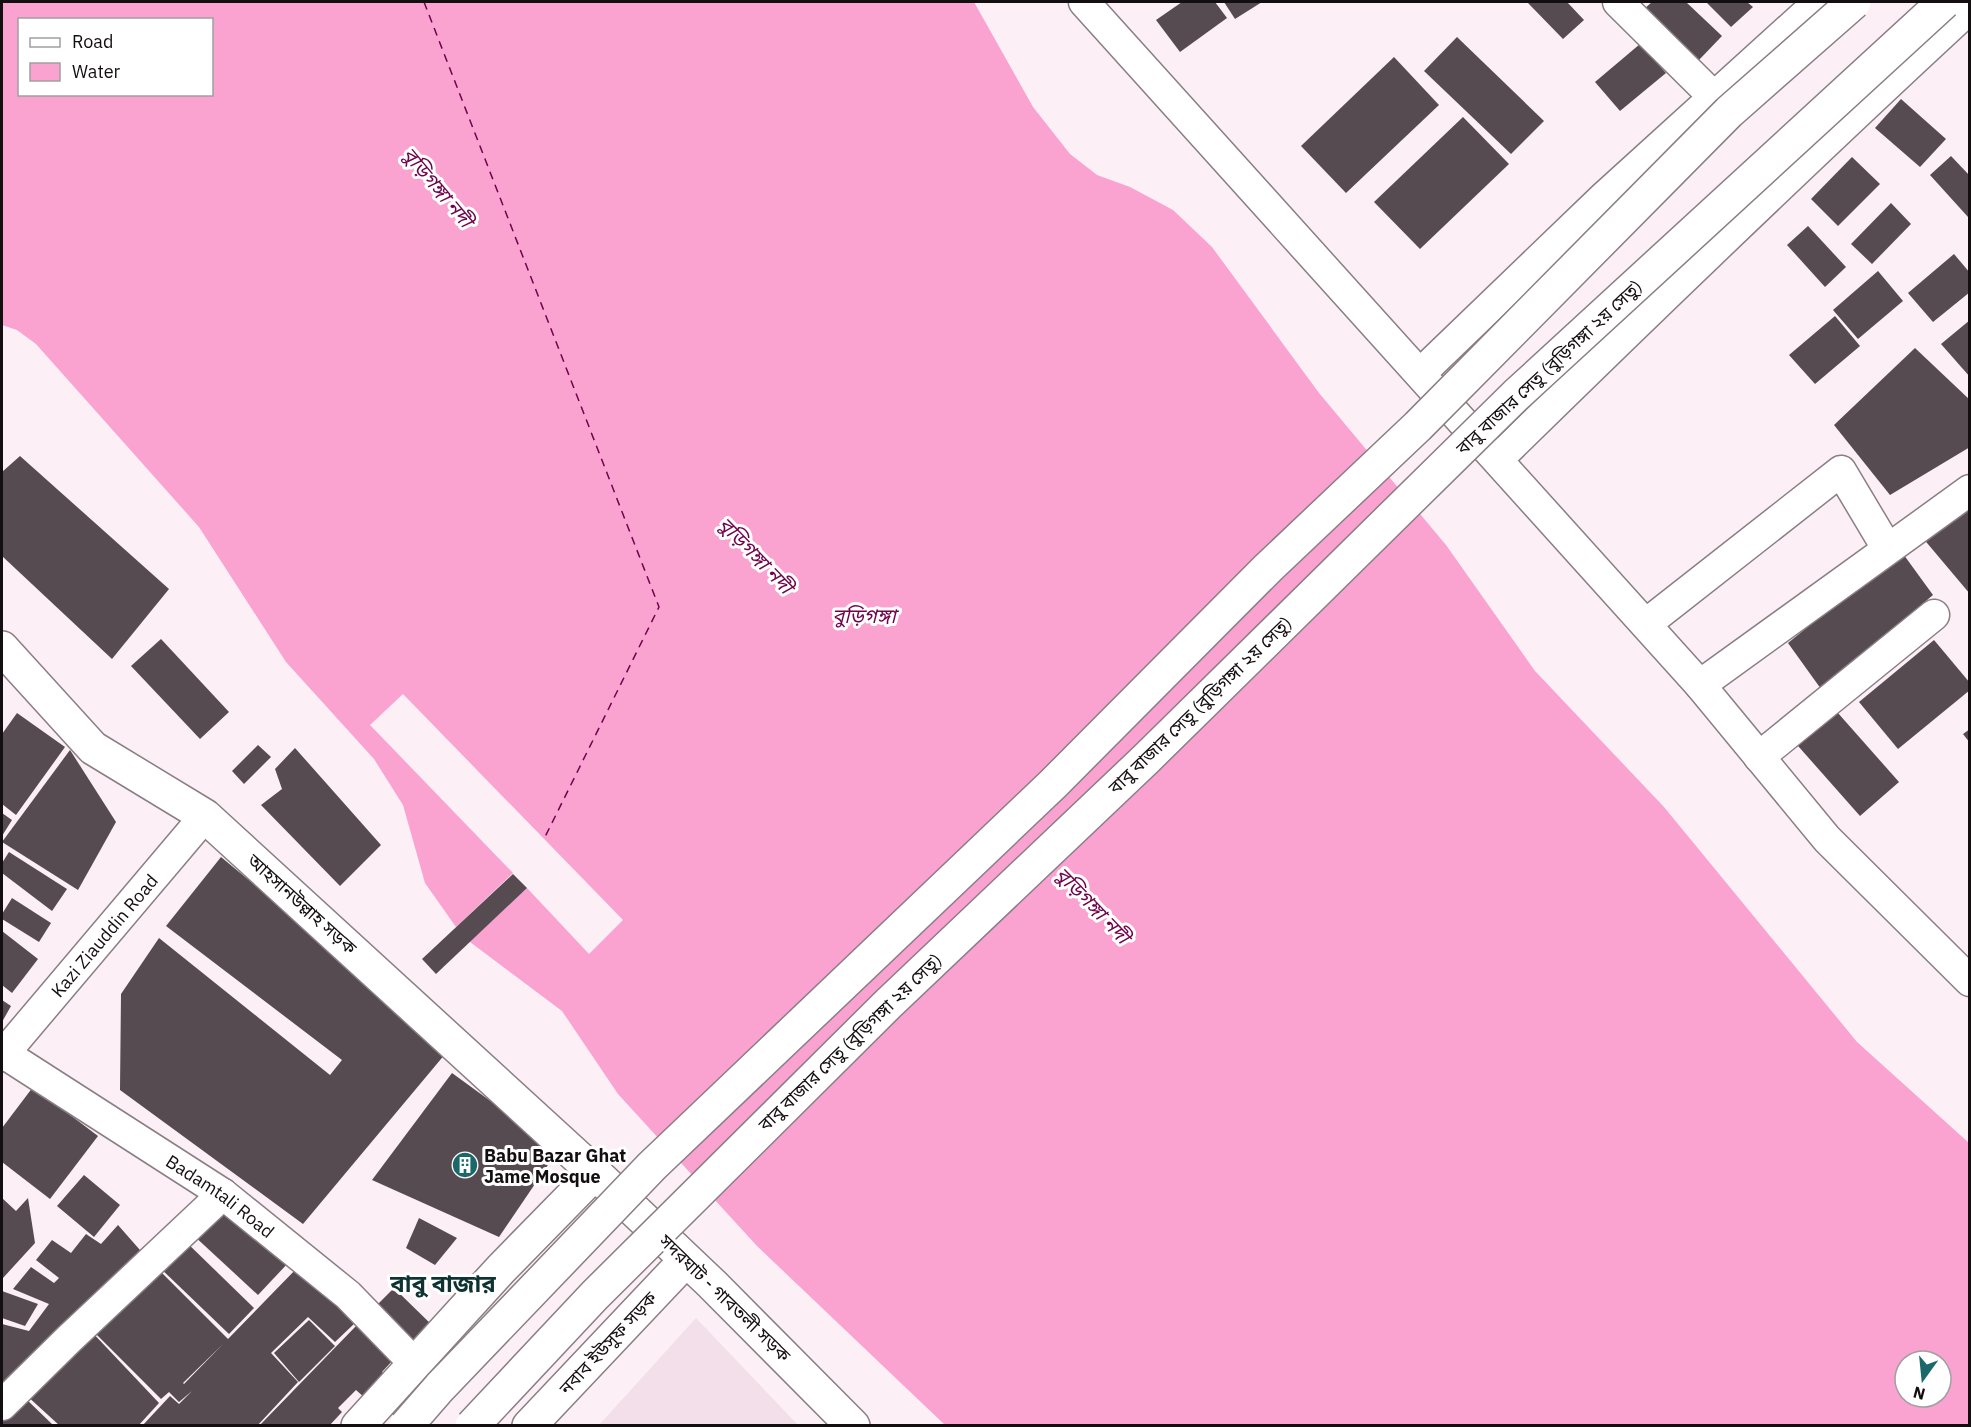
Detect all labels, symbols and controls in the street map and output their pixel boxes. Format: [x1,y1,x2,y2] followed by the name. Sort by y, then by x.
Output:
[18,18,213,96] legend
[72,30,113,53] text: Road
[72,60,121,83] text: Water
[397,141,482,236] water label: বুড়িগঙ্গা নদী
[1450,275,1647,460] street label: বাবু বাজার সেতু (বুড়িগঙ্গা ২য় সেতু)
[713,511,802,602] water label: বুড়িগঙ্গা নদী
[832,602,899,629] water label: বুড়িগঙ্গা
[1103,611,1296,799] street label: বাবু বাজার সেতু (বুড়িগঙ্গা ২য় সেতু)
[242,848,362,959] street label: আহসানউল্লাহ সড়ক
[1050,861,1139,952] water label: বুড়িগঙ্গা নদী
[46,869,163,1002] street label: Kazi Ziauddin Road
[753,948,946,1136] street label: বাবু বাজার সেতু (বুড়িগঙ্গা ২য় সেতু)
[484,1144,626,1188] place label: Babu Bazar Ghat Jame Mosque
[162,1149,279,1243] street label: Badamtali Road
[450,1150,480,1180] building icon: Babu Bazar Ghat Jame Mosque
[654,1229,796,1367] street label: সদরঘাট - গাবতলী সড়ক
[389,1267,496,1299] district label: বাবু বাজার
[554,1286,662,1400] street label: নবাব ইউসুফ সড়ক
[1893,1349,1953,1409] north arrow
[1911,1382,1927,1405] text: N

